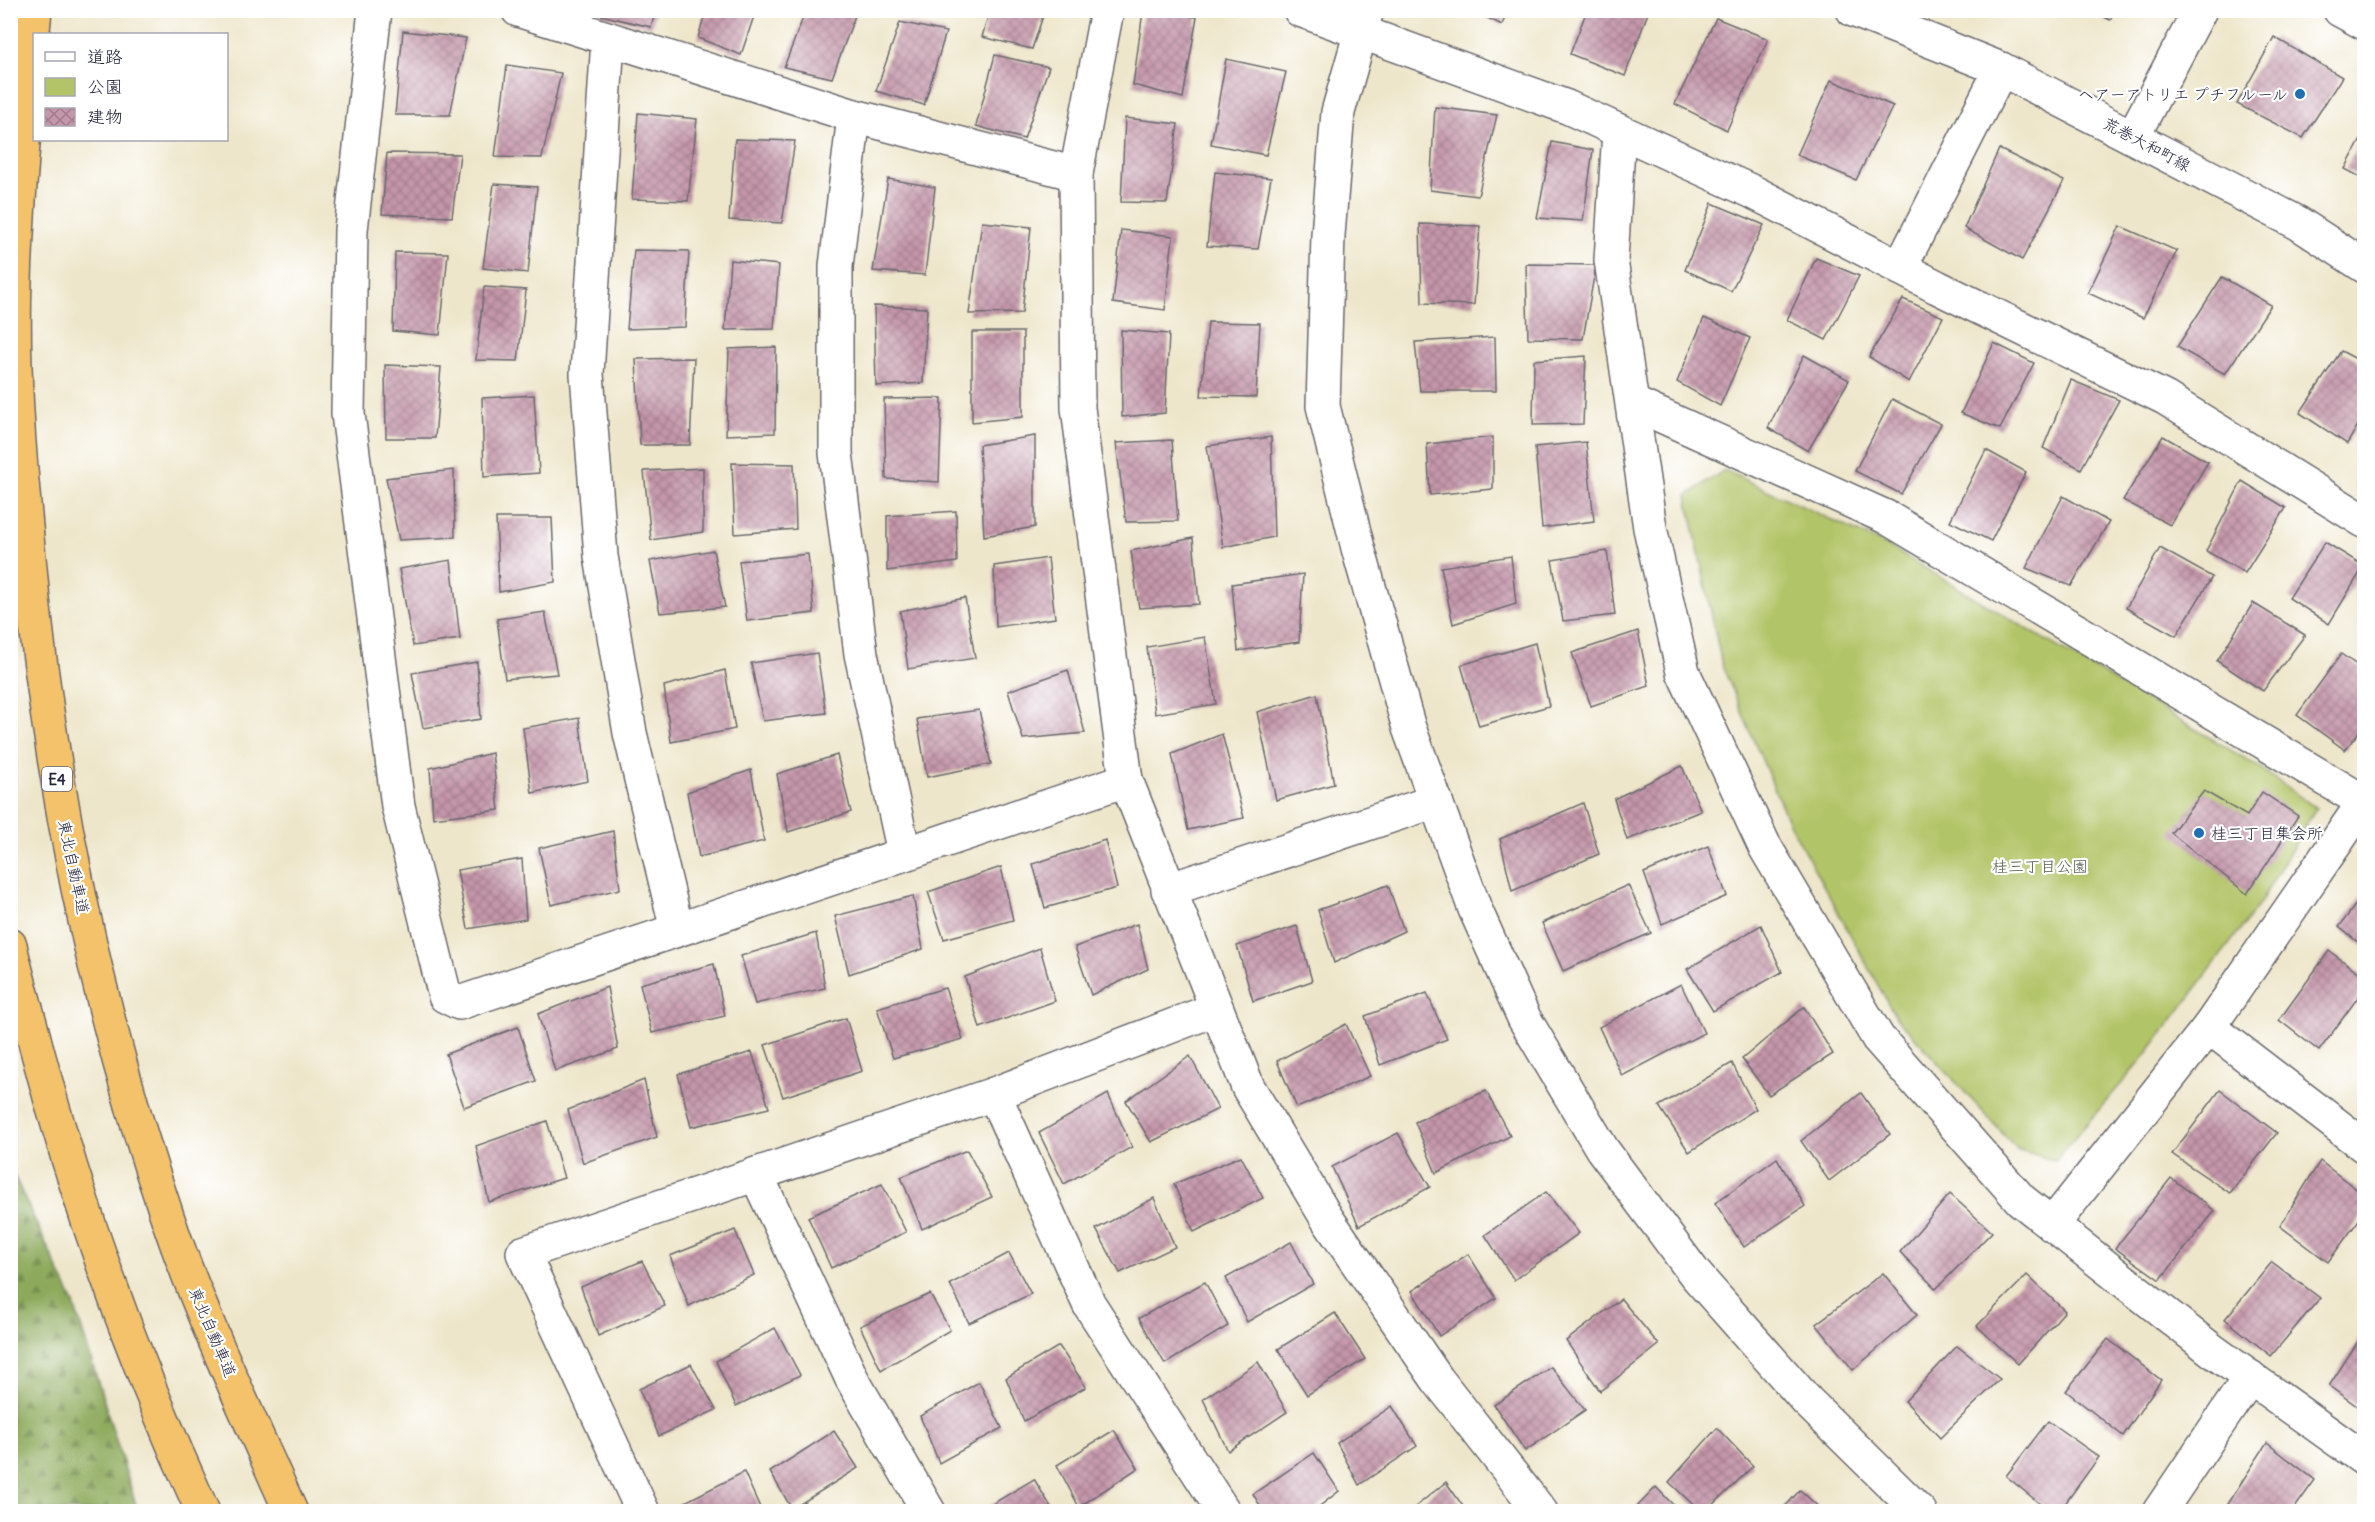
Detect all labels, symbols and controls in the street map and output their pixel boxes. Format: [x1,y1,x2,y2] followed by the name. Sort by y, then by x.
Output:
[33,33,228,141] legend
[87,45,123,68] text: 道路
[87,75,123,98] text: 公園
[2078,84,2288,104] place label: ヘアーアトリエ プチフルール
[2293,87,2307,101] marker: ヘアーアトリエ プチフルール
[87,105,123,128] text: 建物
[2100,113,2194,175] street label: 荒巻大和町線
[42,767,72,791] road number: E4
[54,818,94,916] street label: 東北自動車道
[2211,823,2323,843] place label: 桂三丁目集会所
[2192,826,2206,840] marker: 桂三丁目集会所
[1992,856,2088,876] park label: 桂三丁目公園
[185,1284,241,1380] street label: 東北自動車道

